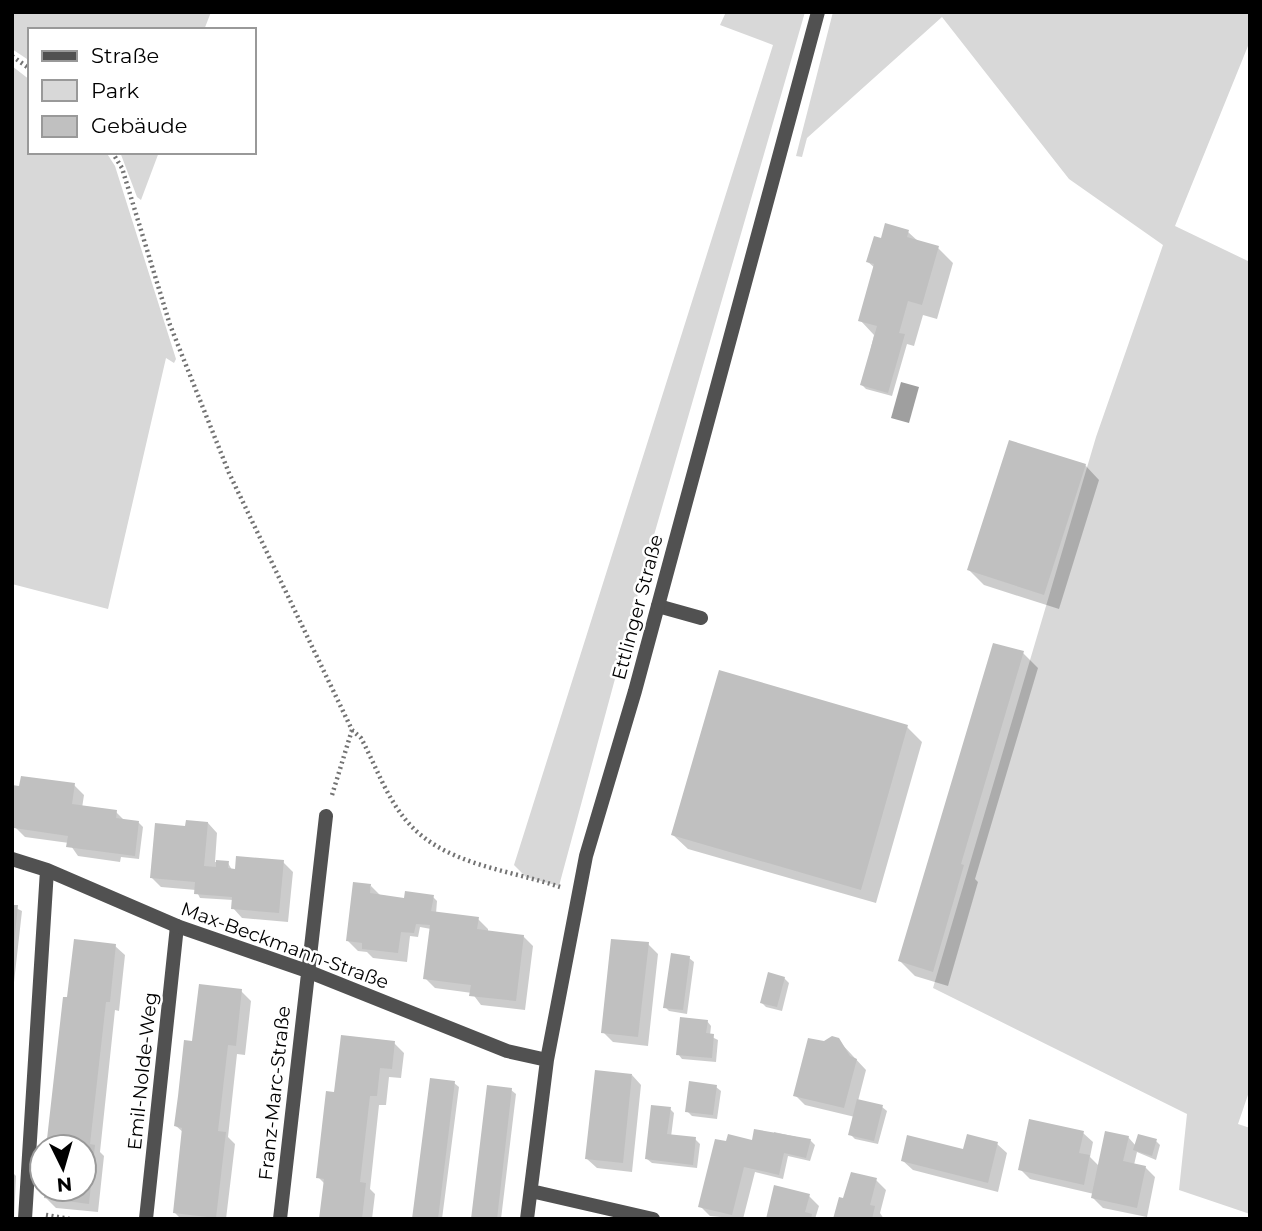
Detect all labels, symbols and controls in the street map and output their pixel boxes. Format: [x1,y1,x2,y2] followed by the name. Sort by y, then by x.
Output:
[28,28,256,154] legend
[91,43,159,68] text: Straße
[91,78,139,103] text: Park
[91,113,188,138] text: Gebäude
[607,532,668,682] street label: Ettlinger Straße
[178,897,392,994] street label: Max-Beckmann-Straße
[123,991,162,1151] street label: Emil-Nolde-Weg
[254,1005,295,1181] street label: Franz-Marc-Straße
[28,1133,98,1203] north arrow
[56,1172,73,1197] text: N

